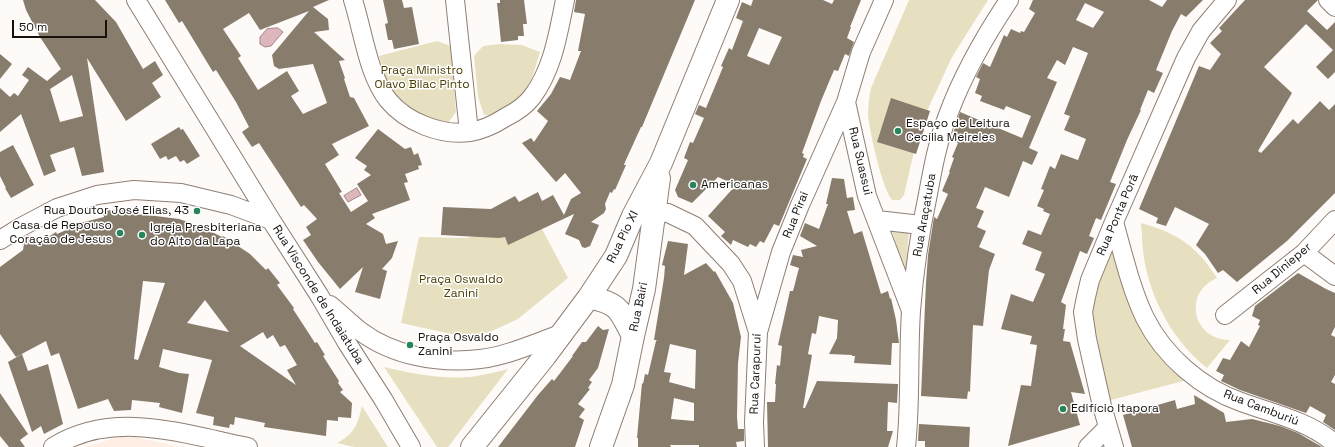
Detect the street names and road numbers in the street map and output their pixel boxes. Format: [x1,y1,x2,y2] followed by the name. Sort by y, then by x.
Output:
[845,126,875,196] street label: Rua Suassui
[911,172,939,258] street label: Rua Araçatuba
[1094,172,1142,258] street label: Rua Ponta Porã
[780,189,812,241] street label: Rua Pirai
[604,209,642,265] street label: Rua Pio XI
[269,223,367,367] street label: Rua Visconde de Indaiatuba
[1250,240,1314,298] street label: Rua Dinieper
[627,281,651,333] street label: Rua Bairi
[747,333,765,415] street label: Rua Carapuruí
[1221,387,1301,429] street label: Rua Camburiú

